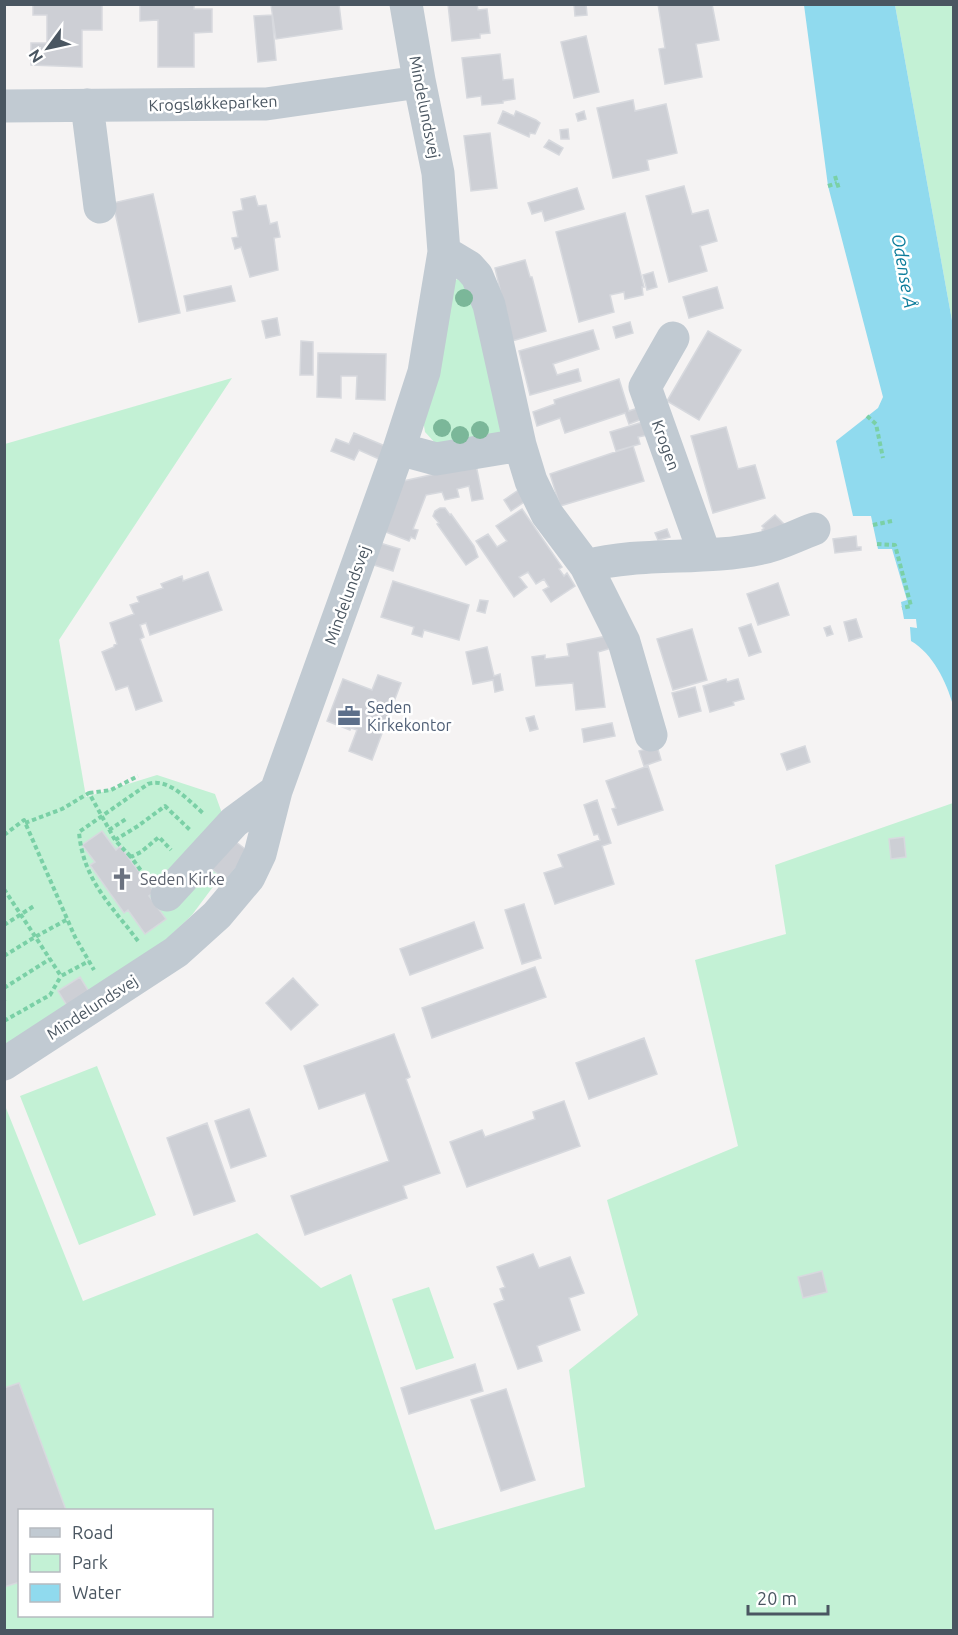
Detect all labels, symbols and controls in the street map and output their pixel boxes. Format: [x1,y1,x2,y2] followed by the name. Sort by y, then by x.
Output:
[18,18,78,78] north arrow
[25,46,46,66] text: N
[406,54,444,160] street label: Mindelundsvej
[148,92,278,114] street label: Krogsløkkeparken
[889,232,921,310] water label: Odense Å
[649,417,683,473] street label: Krogen
[321,543,373,647] street label: Mindelundsvej
[367,698,452,734] place label: Seden Kirkekontor
[336,703,362,729] office icon: Seden Kirkekontor
[109,866,135,892] church icon: Seden Kirke
[140,870,225,888] place label: Seden Kirke
[43,971,141,1043] street label: Mindelundsvej
[18,1509,213,1617] legend
[72,1522,114,1542] text: Road
[72,1552,108,1572] text: Park
[748,1578,828,1616] scale bar
[72,1582,122,1602] text: Water
[757,1588,797,1608] text: 20 m

